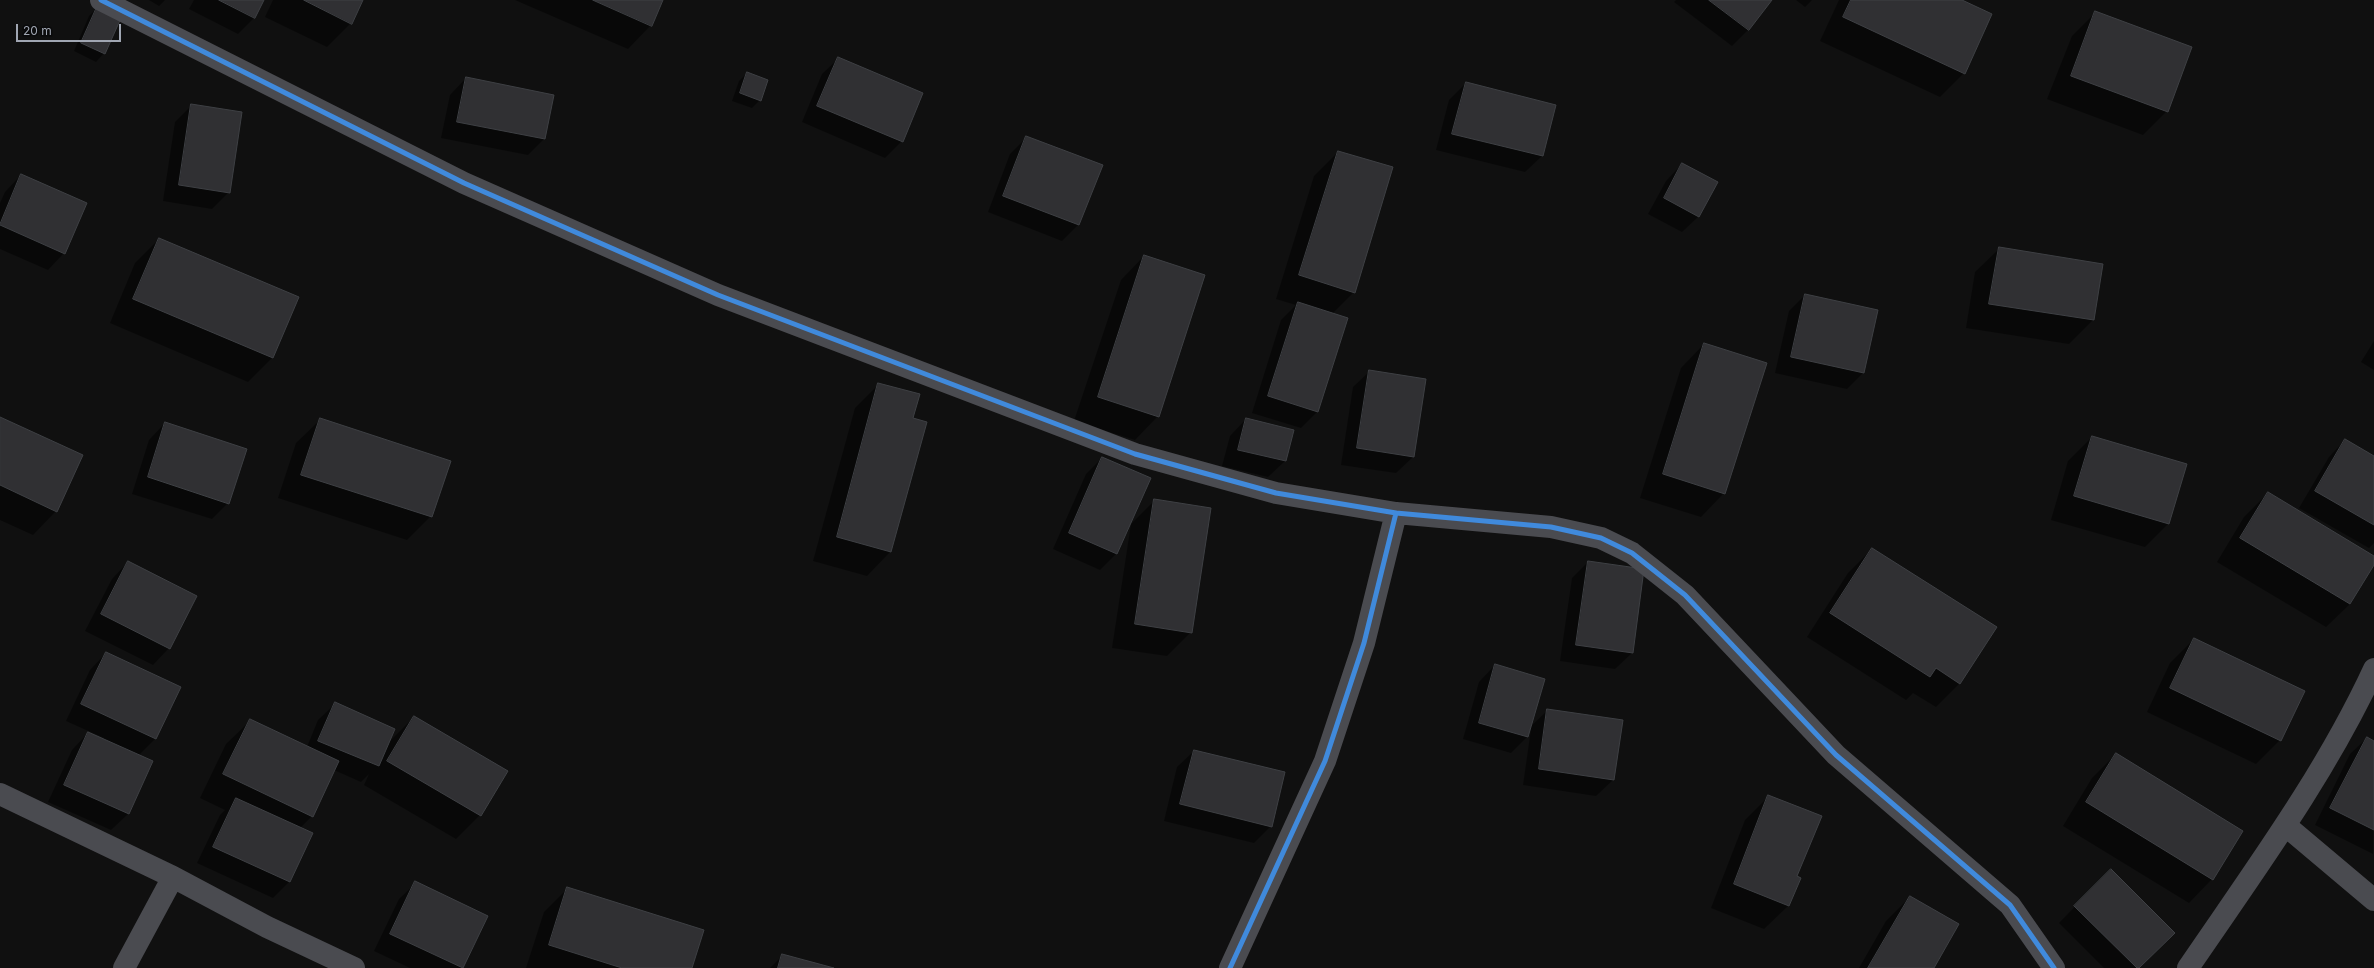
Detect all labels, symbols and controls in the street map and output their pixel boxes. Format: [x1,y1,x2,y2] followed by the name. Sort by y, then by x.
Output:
[18,16,123,42] scale bar
[23,23,52,38] text: 20 m

